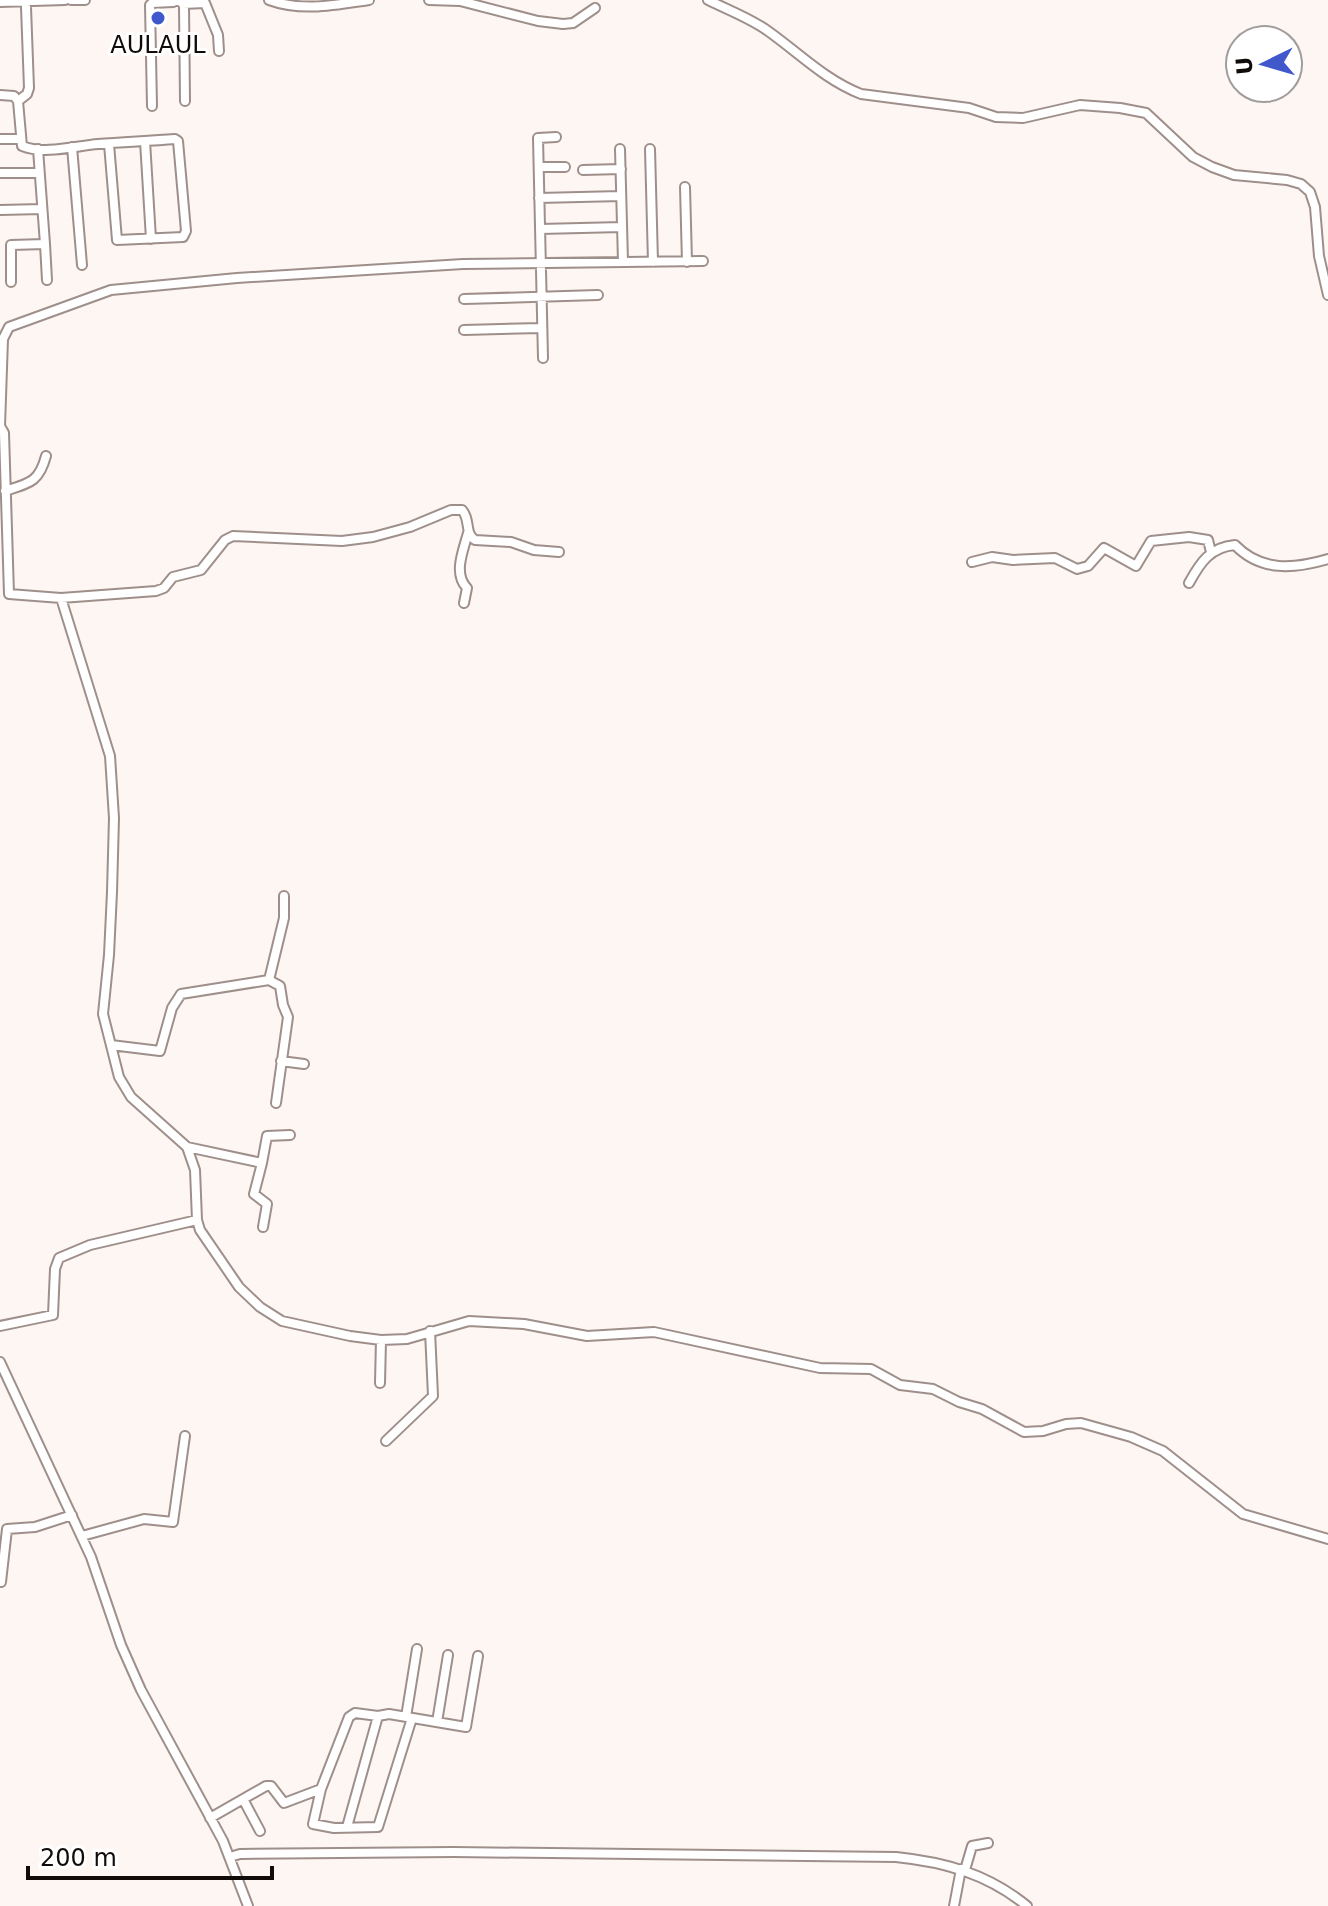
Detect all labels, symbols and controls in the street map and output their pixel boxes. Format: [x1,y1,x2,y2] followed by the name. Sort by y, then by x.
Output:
[149,9,167,27] marker: AULAUL
[1224,24,1304,104] north arrow
[110,31,206,59] place label: AULAUL
[1231,56,1258,76] text: U
[28,1830,272,1880] scale bar
[40,1844,117,1872] text: 200 m

